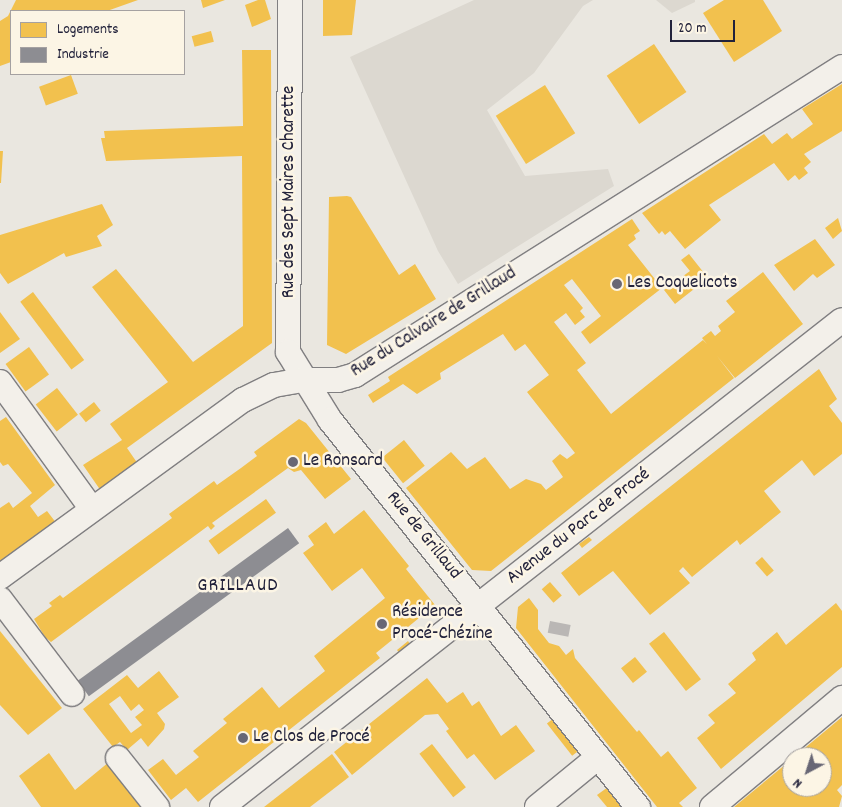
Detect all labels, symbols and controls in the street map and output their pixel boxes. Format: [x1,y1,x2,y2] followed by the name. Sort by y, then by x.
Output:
[10,10,185,75] legend
[672,10,737,42] scale bar
[678,18,706,40] text: 20 m
[57,19,119,41] text: Logements
[57,44,109,66] text: Industrie
[279,86,301,298] street label: Rue des Sept Maires Charette
[347,263,521,383] street label: Rue du Calvaire de Grillaud
[627,273,737,295] place label: Les Coquelicots
[611,278,623,290] marker: Les Coquelicots
[303,451,383,473] place label: Le Ronsard
[287,456,299,468] marker: Le Ronsard
[503,464,655,590] street label: Avenue du Parc de Procé
[380,487,466,585] street label: Rue de Grillaud
[196,574,280,598] district label: GRILLAUD
[392,602,493,646] place label: Résidence Procé-Chézine
[376,618,388,630] marker: Résidence Procé-Chézine
[253,727,370,749] place label: Le Clos de Procé
[237,732,249,744] marker: Le Clos de Procé
[782,747,832,797] north arrow
[789,773,807,793] text: N

